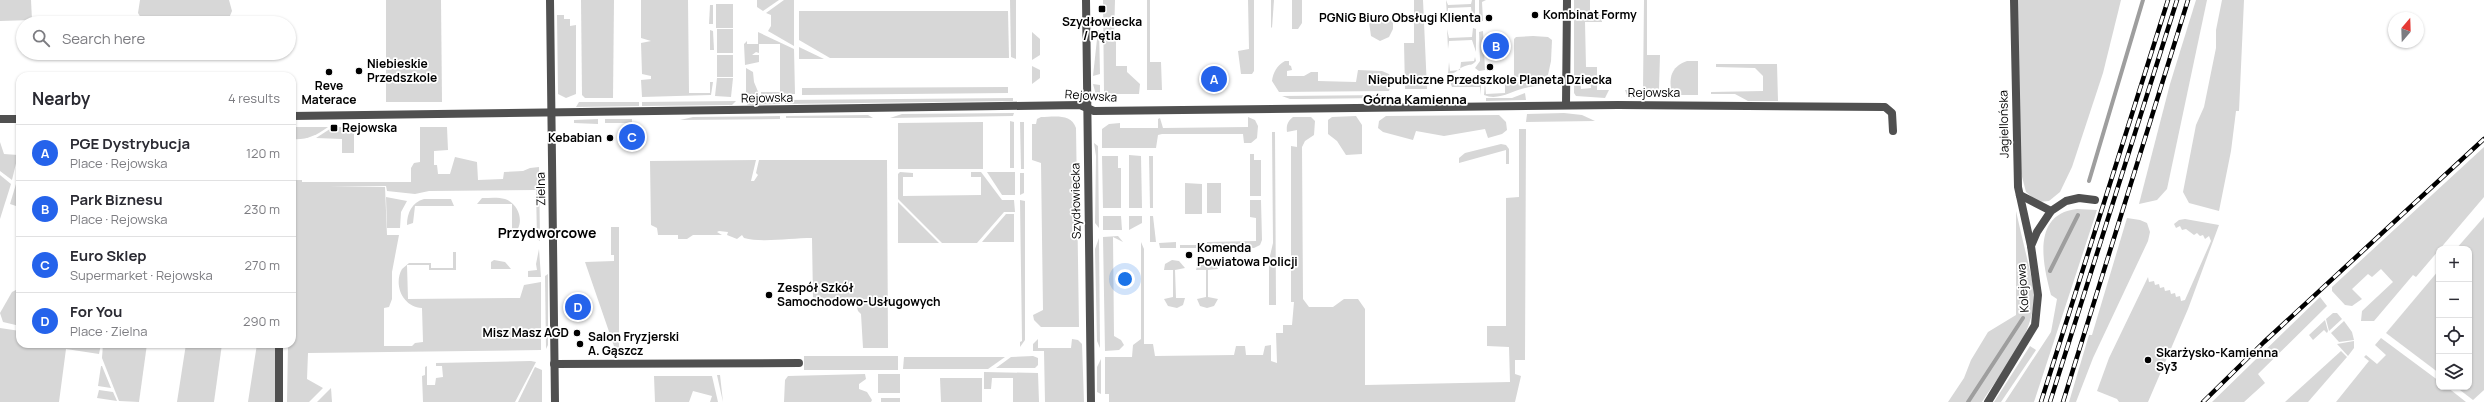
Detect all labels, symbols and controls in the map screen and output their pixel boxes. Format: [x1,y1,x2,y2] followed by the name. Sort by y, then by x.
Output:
[1097,4,1107,14] marker: Szydłowiecka / Pętla
[1543,6,1637,23] place label: Kombinat Formy
[1319,9,1481,26] place label: PGNiG Biuro Obsługi Klienta
[1530,10,1540,20] marker: Kombinat Formy
[2388,12,2424,48] north arrow
[1062,13,1142,44] place label: Szydłowiecka / Pętla
[1484,13,1494,23] marker: PGNiG Biuro Obsługi Klienta
[16,16,296,60] search box
[30,27,52,49] icon: search
[62,28,145,49] text: Search here
[1483,31,1509,61] pin: B
[367,55,437,86] place label: Niebieskie Przedszkole
[1485,62,1495,72] marker: Niepubliczne Przedszkole Planeta Dziecka
[1201,64,1227,94] pin: A
[354,66,364,76] marker: Niebieskie Przedszkole
[324,67,334,77] marker: Reve Materace
[1368,71,1612,88] place label: Niepubliczne Przedszkole Planeta Dziecka
[302,77,356,108] place label: Reve Materace
[1628,84,1680,101] street label: Rejowska
[1064,85,1118,106] street label: Rejowska
[32,87,90,110] text: Nearby
[228,89,280,107] text: 4 results
[741,89,793,106] street label: Rejowska
[1363,90,1467,108] district label: Górna Kamienna
[1994,90,2013,158] street label: Jagiellońska
[342,119,397,136] place label: Rejowska
[619,122,645,152] pin: C
[329,123,339,133] marker: Rejowska
[548,129,602,146] place label: Kebabian
[70,133,190,154] text: PGE Dystrybucja
[605,133,615,143] marker: Kebabian
[41,144,49,162] text: A
[246,144,280,162] text: 120 m
[70,154,168,172] text: Place · Rejowska
[1066,163,1085,239] street label: Szydłowiecka
[532,172,549,206] street label: Zielna
[70,189,163,210] text: Park Biznesu
[41,200,49,218] text: B
[244,200,280,218] text: 230 m
[70,210,168,228] text: Place · Rejowska
[498,223,596,242] district label: Przydworcowe
[1197,239,1298,270] place label: Komenda Powiatowa Policji
[70,245,146,266] text: Euro Sklep
[2436,246,2472,390] map controls
[2436,246,2472,282] button: +
[1184,250,1194,260] marker: Komenda Powiatowa Policji
[40,256,50,274] text: C
[245,256,280,274] text: 270 m
[2012,263,2033,313] street label: Kolejowa
[70,266,213,284] text: Supermarket · Rejowska
[1115,269,1135,289] your location
[777,279,941,310] place label: Zespół Szkół Samochodowo-Usługowych
[2436,282,2472,318] button: −
[764,290,774,300] marker: Zespół Szkół Samochodowo-Usługowych
[565,292,591,322] pin: D
[70,301,123,322] text: For You
[40,312,50,330] text: D
[243,312,280,330] text: 290 m
[2436,318,2472,354] button: locate
[70,322,147,340] text: Place · Zielna
[483,324,569,341] place label: Misz Masz AGD
[572,328,582,338] marker: Misz Masz AGD
[588,328,679,359] place label: Salon Fryzjerski A. Gąszcz
[575,339,585,349] marker: Salon Fryzjerski A. Gąszcz
[2156,344,2278,375] place label: Skarżysko-Kamienna Sy3
[2436,354,2472,390] button: layers
[2143,355,2153,365] marker: Skarżysko-Kamienna Sy3

